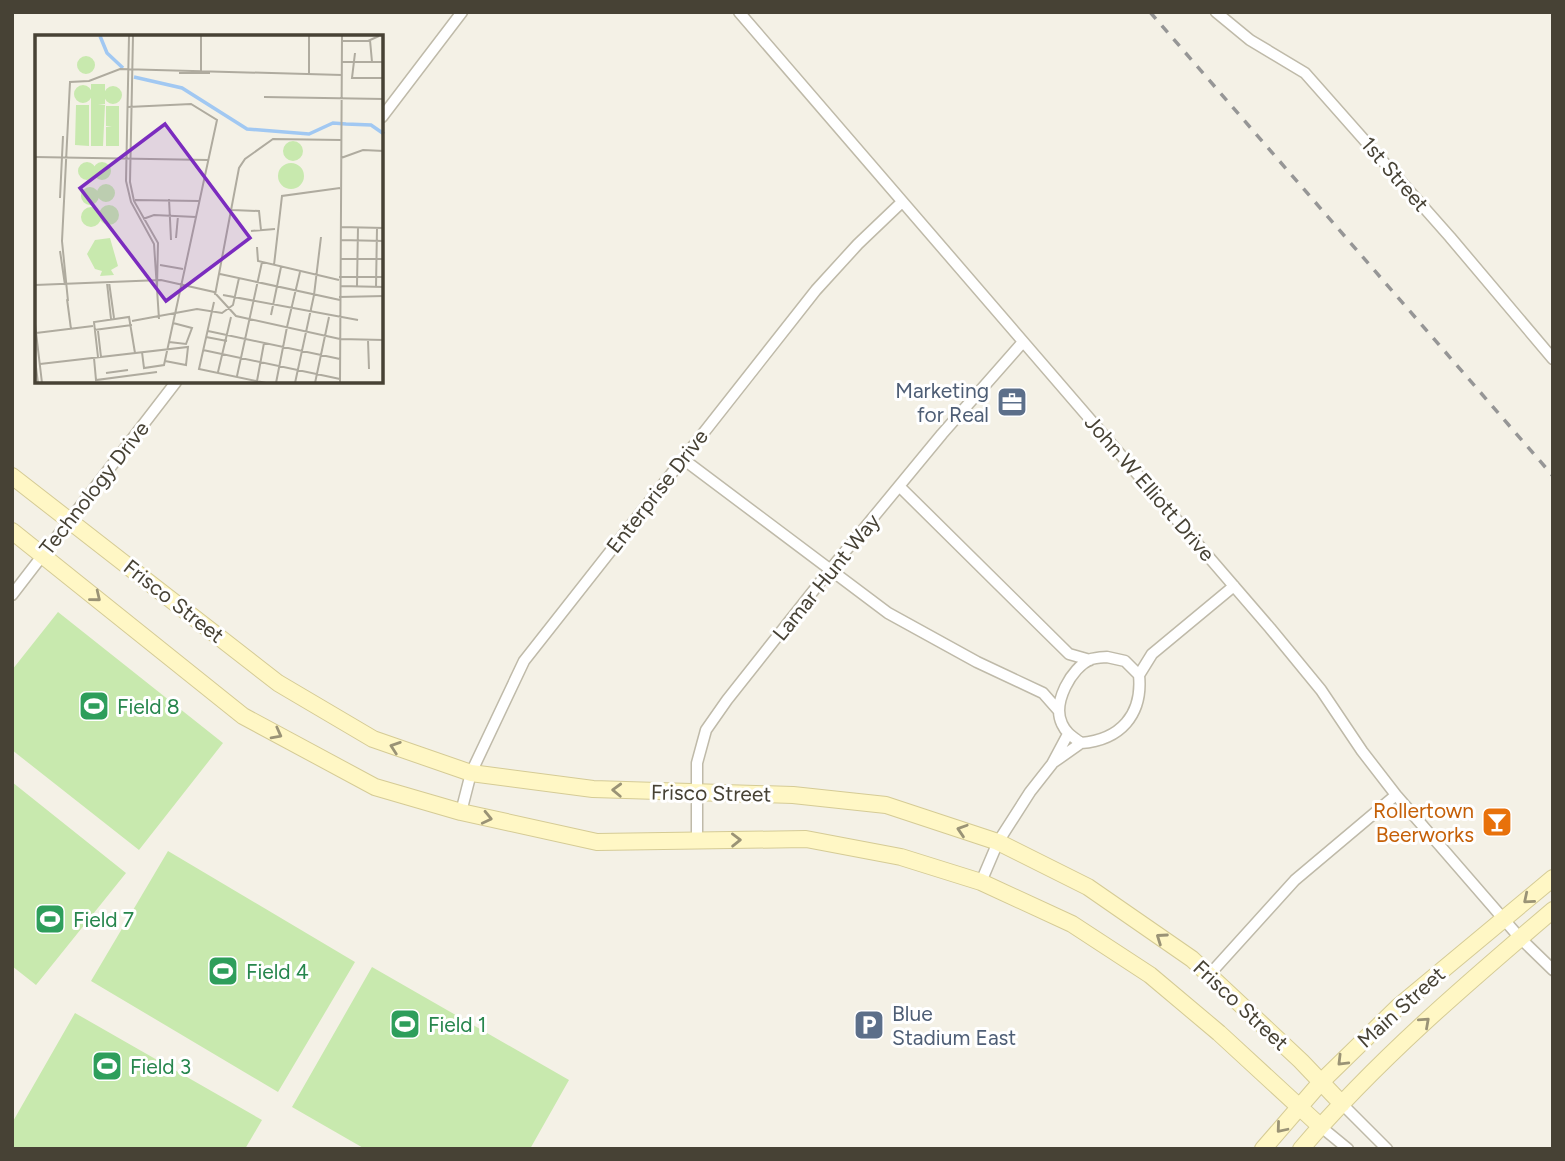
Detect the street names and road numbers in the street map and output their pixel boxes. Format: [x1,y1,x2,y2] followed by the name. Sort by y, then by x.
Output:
[1356,132,1434,216] street label: 1st Street
[1080,410,1220,566] street label: John W Elliott Drive
[34,416,154,560] street label: Technology Drive
[601,424,713,558] street label: Enterprise Drive
[767,509,885,645] street label: Lamar Hunt Way
[119,554,229,648] street label: Frisco Street
[651,779,772,807] street label: Frisco Street
[1188,955,1294,1055] street label: Frisco Street
[1352,961,1450,1053] street label: Main Street

